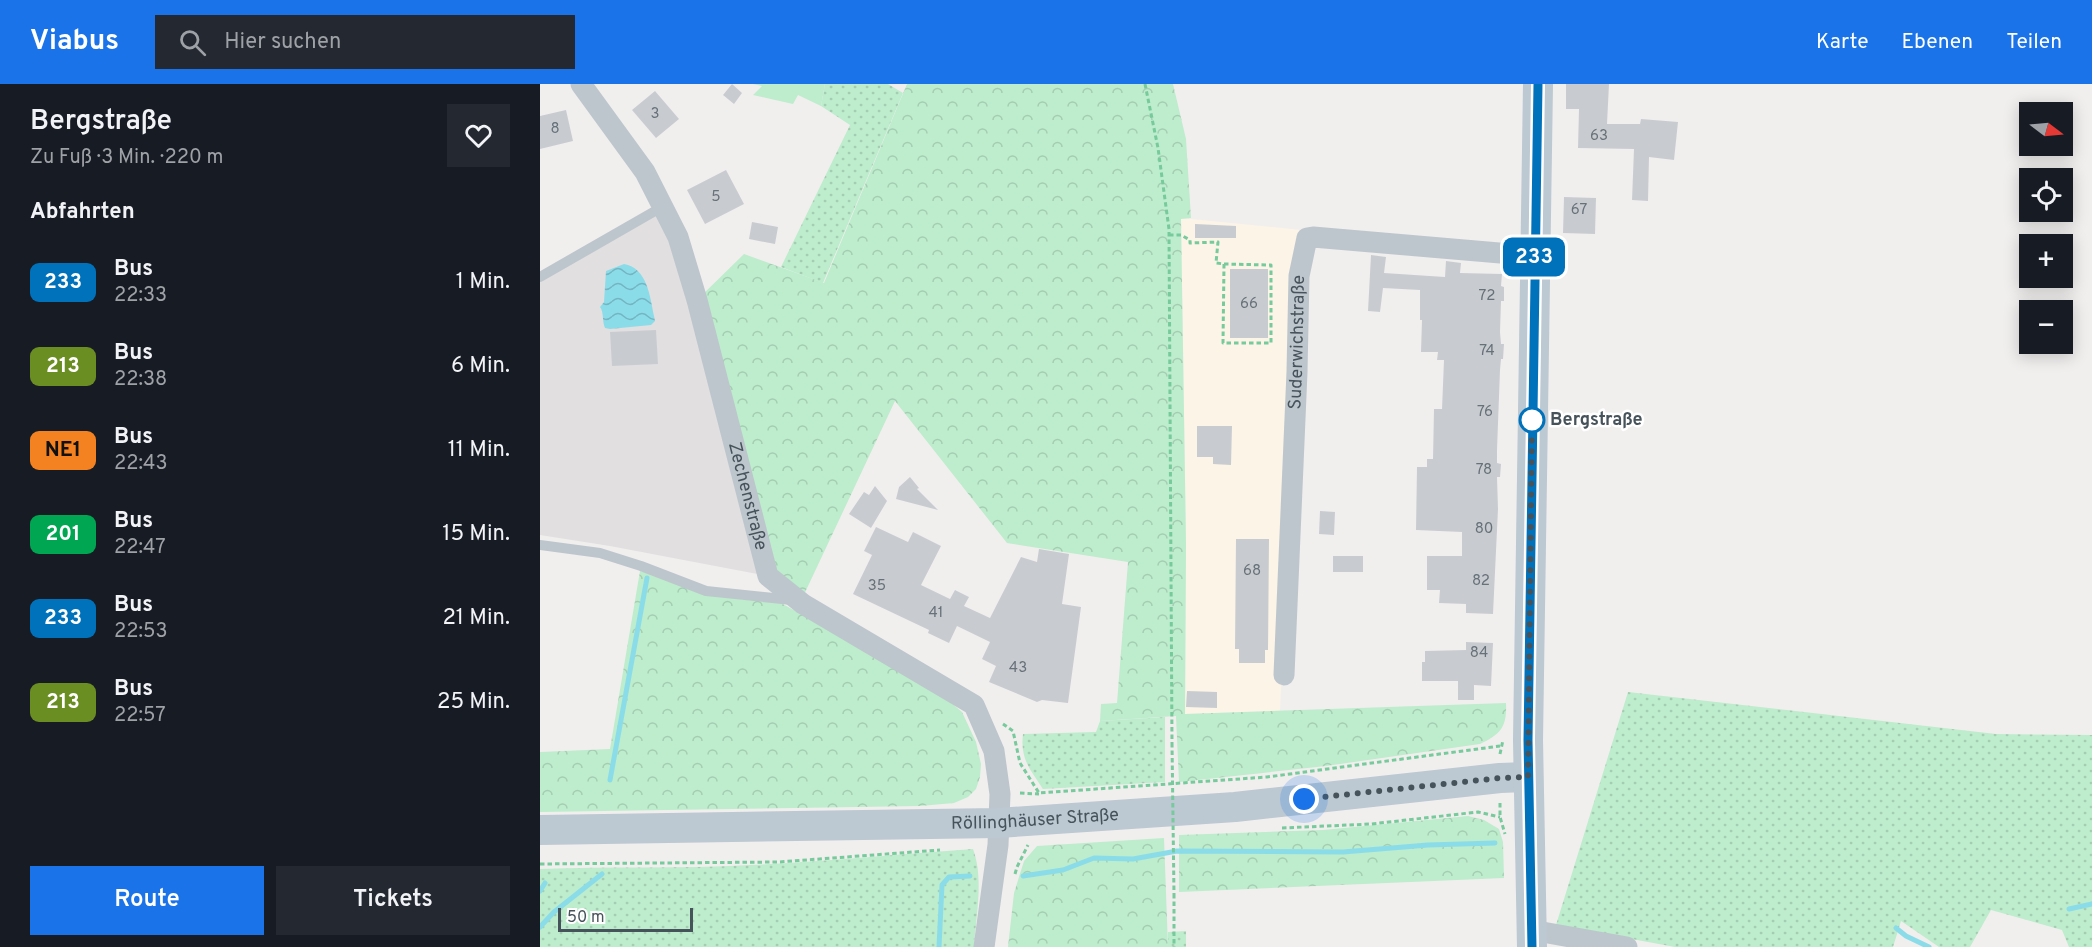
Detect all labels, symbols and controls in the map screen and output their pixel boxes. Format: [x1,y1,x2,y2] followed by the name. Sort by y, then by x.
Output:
[155,15,575,69] search box
[30,24,119,60] text: Viabus
[176,26,209,59] icon: search
[224,29,341,56] text: Hier suchen
[1816,29,1868,56] text: Karte
[1901,29,1973,56] text: Ebenen
[2006,29,2062,56] text: Teilen
[2019,102,2073,156] north arrow
[2019,102,2073,354] map controls
[30,104,172,140] text: Bergstraße
[447,104,510,167] button: heart
[650,105,660,124] house number: 3
[550,120,560,139] house number: 8
[1590,127,1608,146] house number: 63
[30,145,223,171] text: Zu Fuß · 3 Min. · 220 m
[2019,168,2073,222] button: locate
[711,188,721,207] house number: 5
[30,199,135,226] text: Abfahrten
[1571,201,1587,220] house number: 67
[2019,234,2073,288] button: +
[1500,238,1568,276] line badge: 233
[1515,244,1553,271] text: 233
[114,256,153,283] text: Bus
[44,269,82,296] text: 233
[456,269,510,296] text: 1 Min.
[1284,275,1311,410] street label: Suderwichstraße
[114,283,167,309] text: 22:33
[1479,287,1495,306] house number: 72
[1240,295,1258,314] house number: 66
[2019,300,2073,354] button: −
[114,340,153,367] text: Bus
[1479,342,1495,361] house number: 74
[46,353,80,380] text: 213
[451,353,510,380] text: 6 Min.
[114,367,167,393] text: 22:38
[1477,403,1493,422] house number: 76
[1519,407,1545,433] marker: Bergstraße
[1550,409,1643,432] place label: Bergstraße
[114,424,153,451] text: Bus
[45,437,81,464] text: NE1
[448,437,510,464] text: 11 Min.
[722,440,772,553] street label: Zechenstraße
[114,451,167,477] text: 22:43
[1476,461,1492,480] house number: 78
[114,508,153,535] text: Bus
[1475,520,1493,539] house number: 80
[45,521,81,548] text: 201
[442,521,510,548] text: 15 Min.
[114,535,166,561] text: 22:47
[1243,562,1261,581] house number: 68
[1472,572,1490,591] house number: 82
[868,577,886,596] house number: 35
[114,592,153,619] text: Bus
[929,604,943,623] house number: 41
[44,605,82,632] text: 233
[442,605,510,632] text: 21 Min.
[114,619,167,645] text: 22:53
[1470,644,1488,663] house number: 84
[1009,659,1027,678] house number: 43
[114,676,153,703] text: Bus
[46,689,80,716] text: 213
[437,689,510,716] text: 25 Min.
[114,703,166,729] text: 22:57
[1289,784,1319,814] your location
[951,803,1120,835] street label: Röllinghäuser Straße
[30,866,264,935] button: Route
[276,866,510,935] button: Tickets
[558,905,693,932] scale bar
[567,908,605,928] text: 50 m

